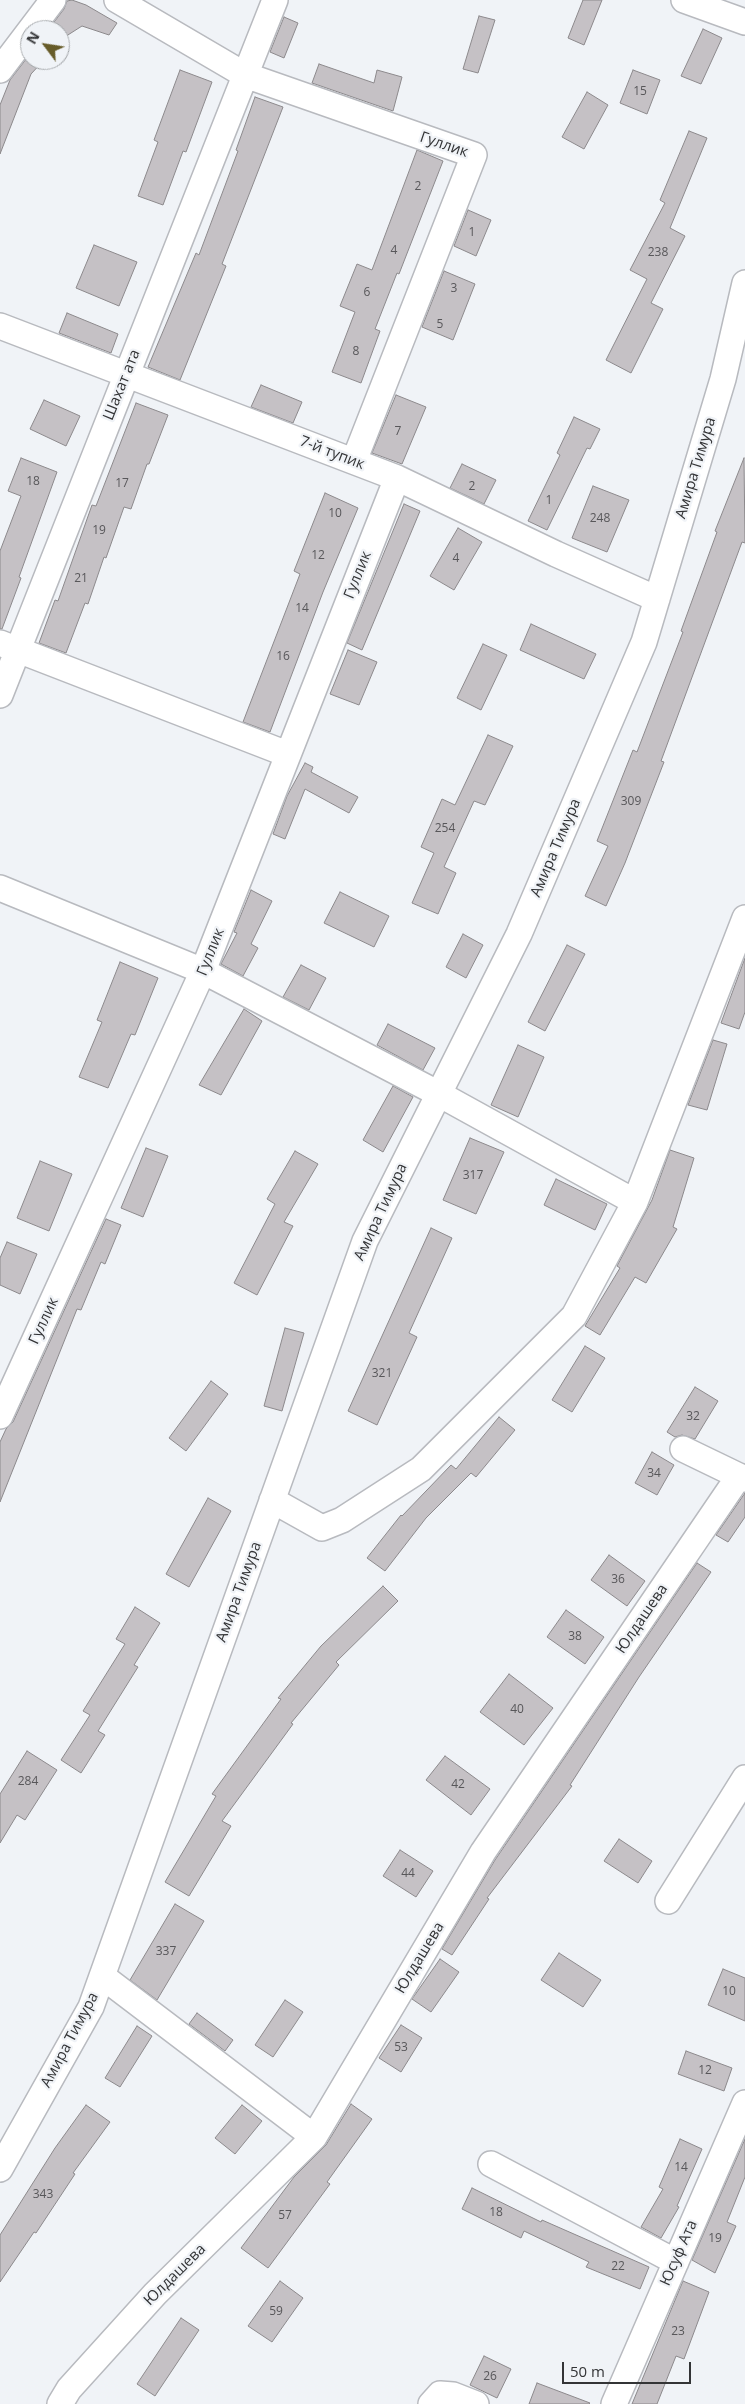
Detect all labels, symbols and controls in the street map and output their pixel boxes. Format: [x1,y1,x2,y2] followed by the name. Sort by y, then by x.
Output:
[20,20,70,70] north arrow
[21,28,44,47] text: N
[633,85,647,99] house number: 15
[418,128,470,162] street label: Гуллик
[415,180,421,194] house number: 2
[469,226,475,240] house number: 1
[391,244,397,258] house number: 4
[648,246,668,260] house number: 238
[451,282,457,296] house number: 3
[364,286,370,300] house number: 6
[437,318,443,332] house number: 5
[353,345,359,359] house number: 8
[100,347,144,423] street label: Шахат ата
[672,415,720,521] street label: Амира Тимура
[395,425,401,439] house number: 7
[297,432,367,474] street label: 7-й тупик
[26,475,40,489] house number: 18
[115,477,129,491] house number: 17
[469,480,475,494] house number: 2
[546,494,552,508] house number: 1
[328,507,342,521] house number: 10
[590,512,610,526] house number: 248
[92,524,106,538] house number: 19
[311,549,325,563] house number: 12
[340,549,376,601] street label: Гуллик
[453,552,459,566] house number: 4
[74,572,88,586] house number: 21
[295,602,309,616] house number: 14
[276,650,290,664] house number: 16
[621,795,641,809] house number: 309
[527,796,585,900] street label: Амира Тимура
[435,822,455,836] house number: 254
[193,926,229,978] street label: Гуллик
[351,1160,411,1264] street label: Амира Тимура
[463,1169,483,1183] house number: 317
[25,1295,63,1347] street label: Гуллик
[372,1367,392,1381] house number: 321
[686,1410,700,1424] house number: 32
[647,1467,661,1481] house number: 34
[213,1539,265,1645] street label: Амира Тимура
[611,1573,625,1587] house number: 36
[612,1581,672,1657] street label: Юлдашева
[568,1630,582,1644] house number: 38
[510,1703,524,1717] house number: 40
[18,1775,38,1789] house number: 284
[451,1778,465,1792] house number: 42
[401,1867,415,1881] house number: 44
[392,1919,448,1997] street label: Юлдашева
[156,1945,176,1959] house number: 337
[722,1985,736,1999] house number: 10
[37,1989,103,2091] street label: Амира Тимура
[394,2041,408,2055] house number: 53
[698,2064,712,2078] house number: 12
[674,2161,688,2175] house number: 14
[33,2188,53,2202] house number: 343
[489,2206,503,2220] house number: 18
[278,2209,292,2223] house number: 57
[657,2217,701,2289] street label: Юсуф Ата
[708,2232,722,2246] house number: 19
[140,2240,210,2310] street label: Юлдашева
[611,2260,625,2274] house number: 22
[269,2305,283,2319] house number: 59
[671,2325,685,2339] house number: 23
[565,2352,694,2384] scale bar
[570,2361,605,2381] text: 50 m
[483,2370,497,2384] house number: 26

